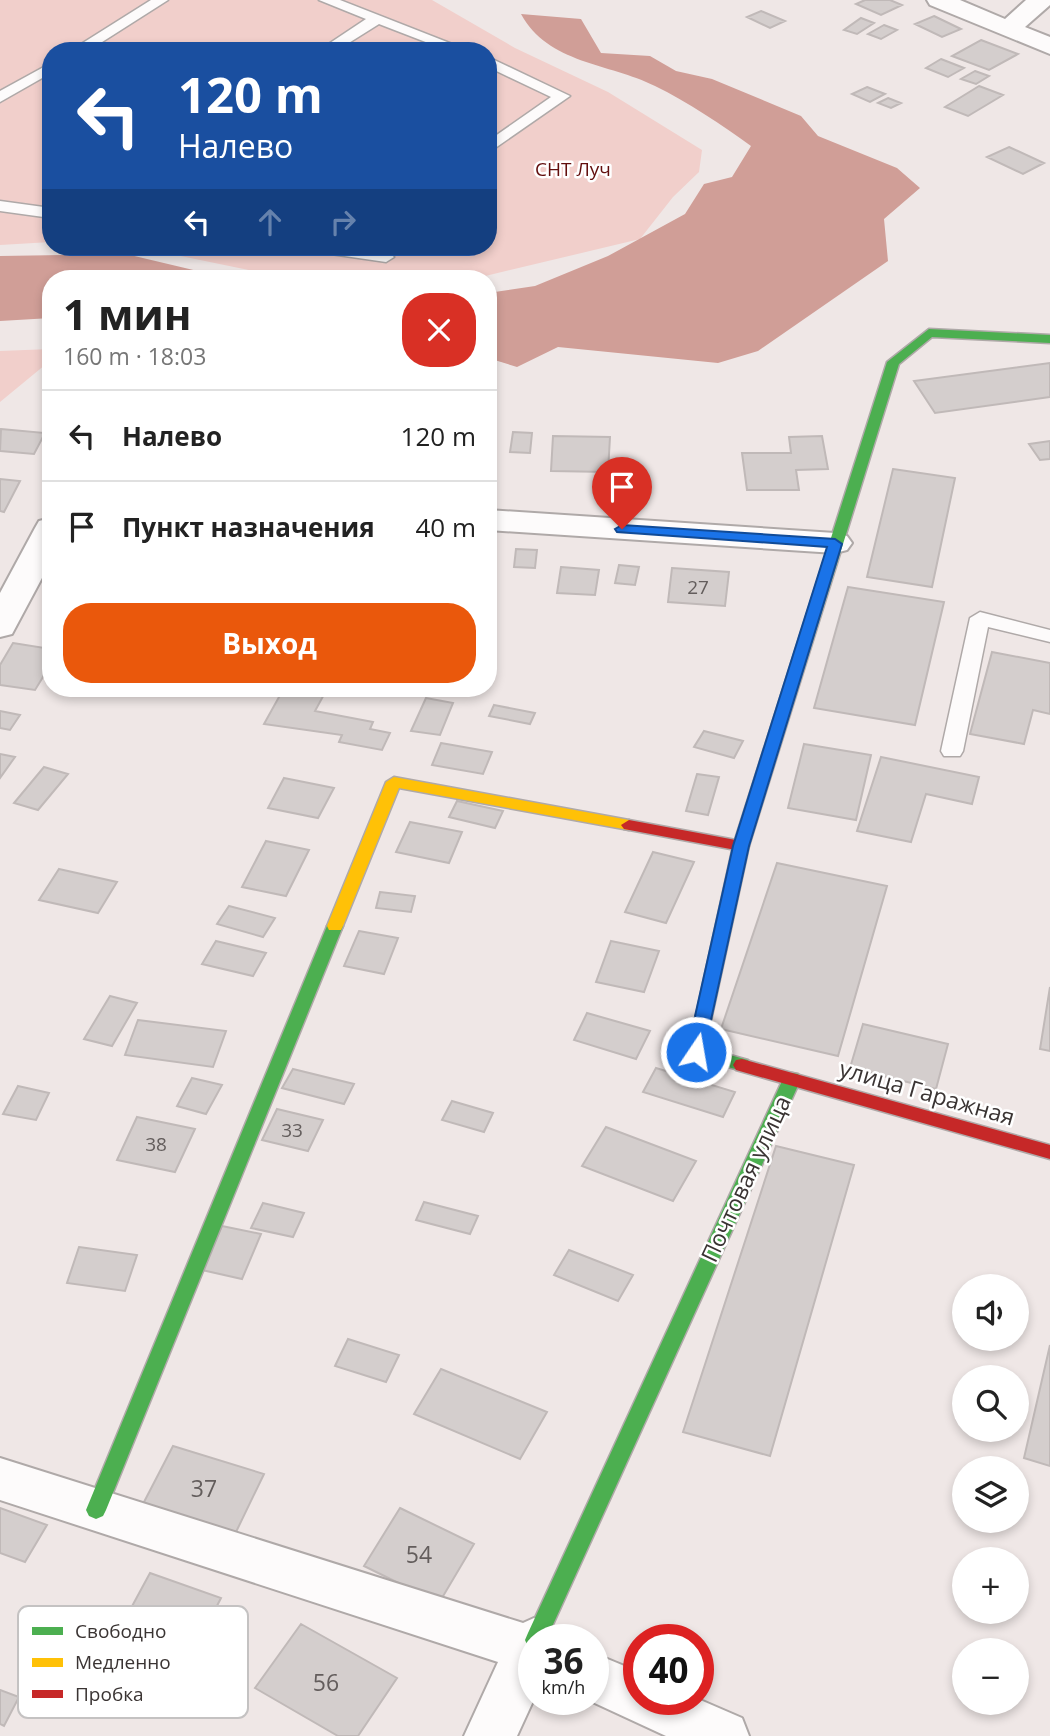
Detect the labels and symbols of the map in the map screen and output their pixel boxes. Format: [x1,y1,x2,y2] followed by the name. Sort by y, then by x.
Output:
[535,156,611,182] park label: СНТ Луч
[592,457,652,529] pin
[687,574,709,600] house number: 27
[659,1015,733,1089] position arrow
[836,1052,1019,1132] street label: улица Гаражная
[692,1090,798,1267] street label: Почтовая улица
[281,1117,303,1143] house number: 33
[145,1131,167,1157] house number: 38
[191,1472,217,1504] house number: 37
[406,1538,432,1570] house number: 54
[18,1606,248,1718] legend
[75,1618,166,1644] text: Свободно
[623,1624,714,1715] speed limit sign: 40
[75,1649,171,1675] text: Медленно
[313,1666,339,1698] house number: 56
[75,1681,144,1707] text: Пробка

